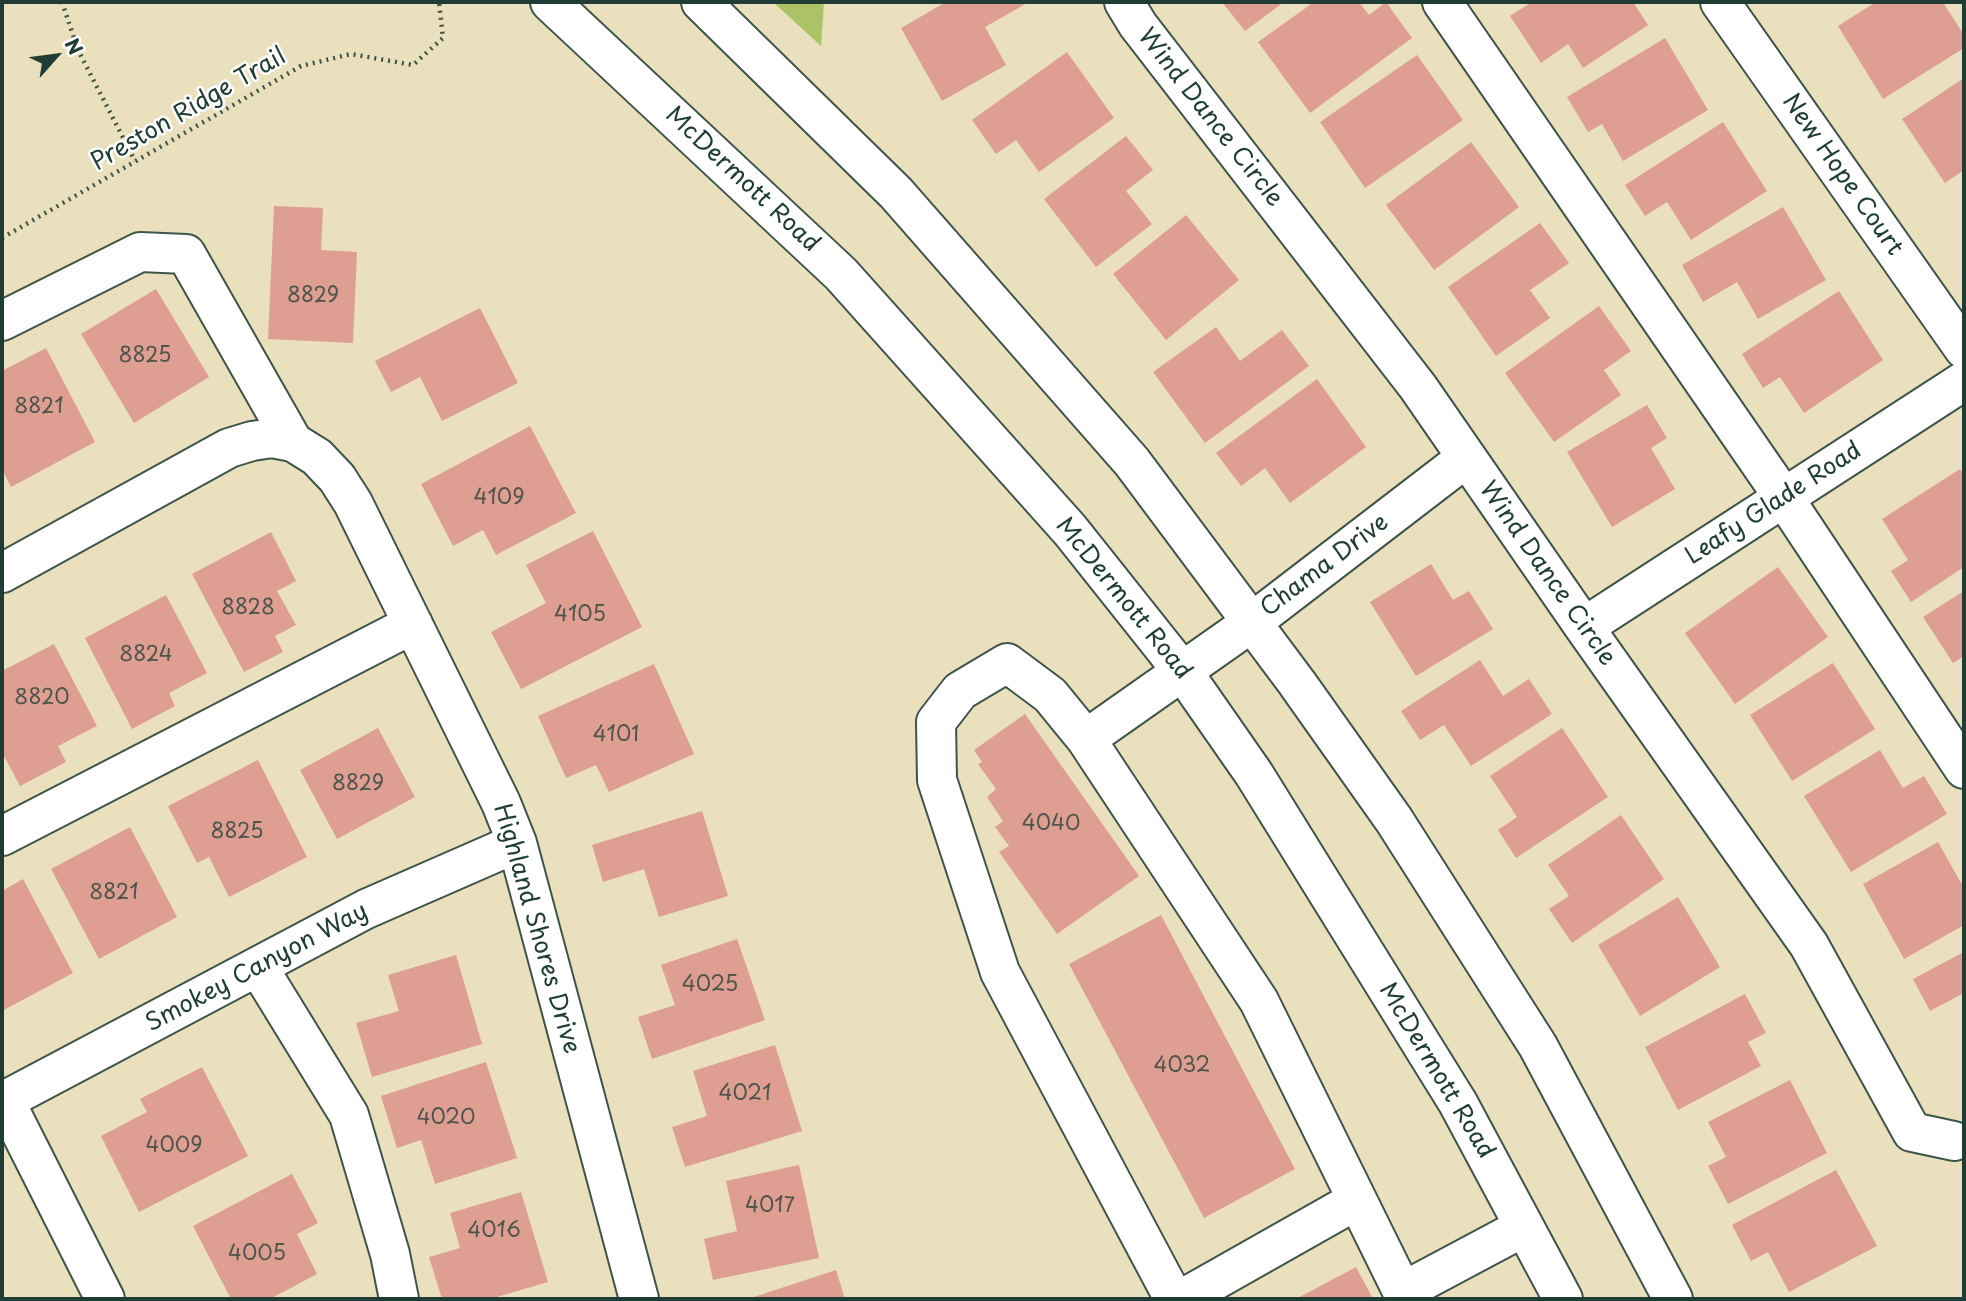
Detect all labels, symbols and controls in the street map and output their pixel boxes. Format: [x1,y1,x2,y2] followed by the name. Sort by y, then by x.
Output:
[21,21,91,91] north arrow
[1131,23,1289,213] street label: Wind Dance Circle
[59,33,90,59] text: N
[86,42,292,178] street label: Preston Ridge Trail
[1775,89,1909,261] street label: New Hope Court
[659,101,825,259] street label: McDermott Road
[287,283,339,309] house number: 8829
[118,343,172,369] house number: 8825
[14,394,64,420] house number: 8821
[1681,436,1867,572] street label: Leafy Glade Road
[1473,476,1621,672] street label: Wind Dance Circle
[474,485,524,511] house number: 4109
[1255,509,1395,623] street label: Chama Drive
[1049,512,1197,686] street label: McDermott Road
[221,595,275,621] house number: 8828
[554,602,606,628] house number: 4105
[119,642,173,668] house number: 8824
[14,685,70,711] house number: 8820
[593,722,639,748] house number: 4101
[332,771,384,797] house number: 8829
[487,801,585,1057] street label: Highland Shores Drive
[1022,811,1080,837] house number: 4040
[210,819,264,845] house number: 8825
[89,880,139,906] house number: 8821
[141,897,373,1039] street label: Smokey Canyon Way
[682,972,738,998] house number: 4025
[1372,978,1500,1164] street label: McDermott Road
[1154,1053,1210,1079] house number: 4032
[719,1081,771,1107] house number: 4021
[417,1105,475,1131] house number: 4020
[146,1133,202,1159] house number: 4009
[745,1193,795,1219] house number: 4017
[467,1218,521,1244] house number: 4016
[228,1241,286,1267] house number: 4005

